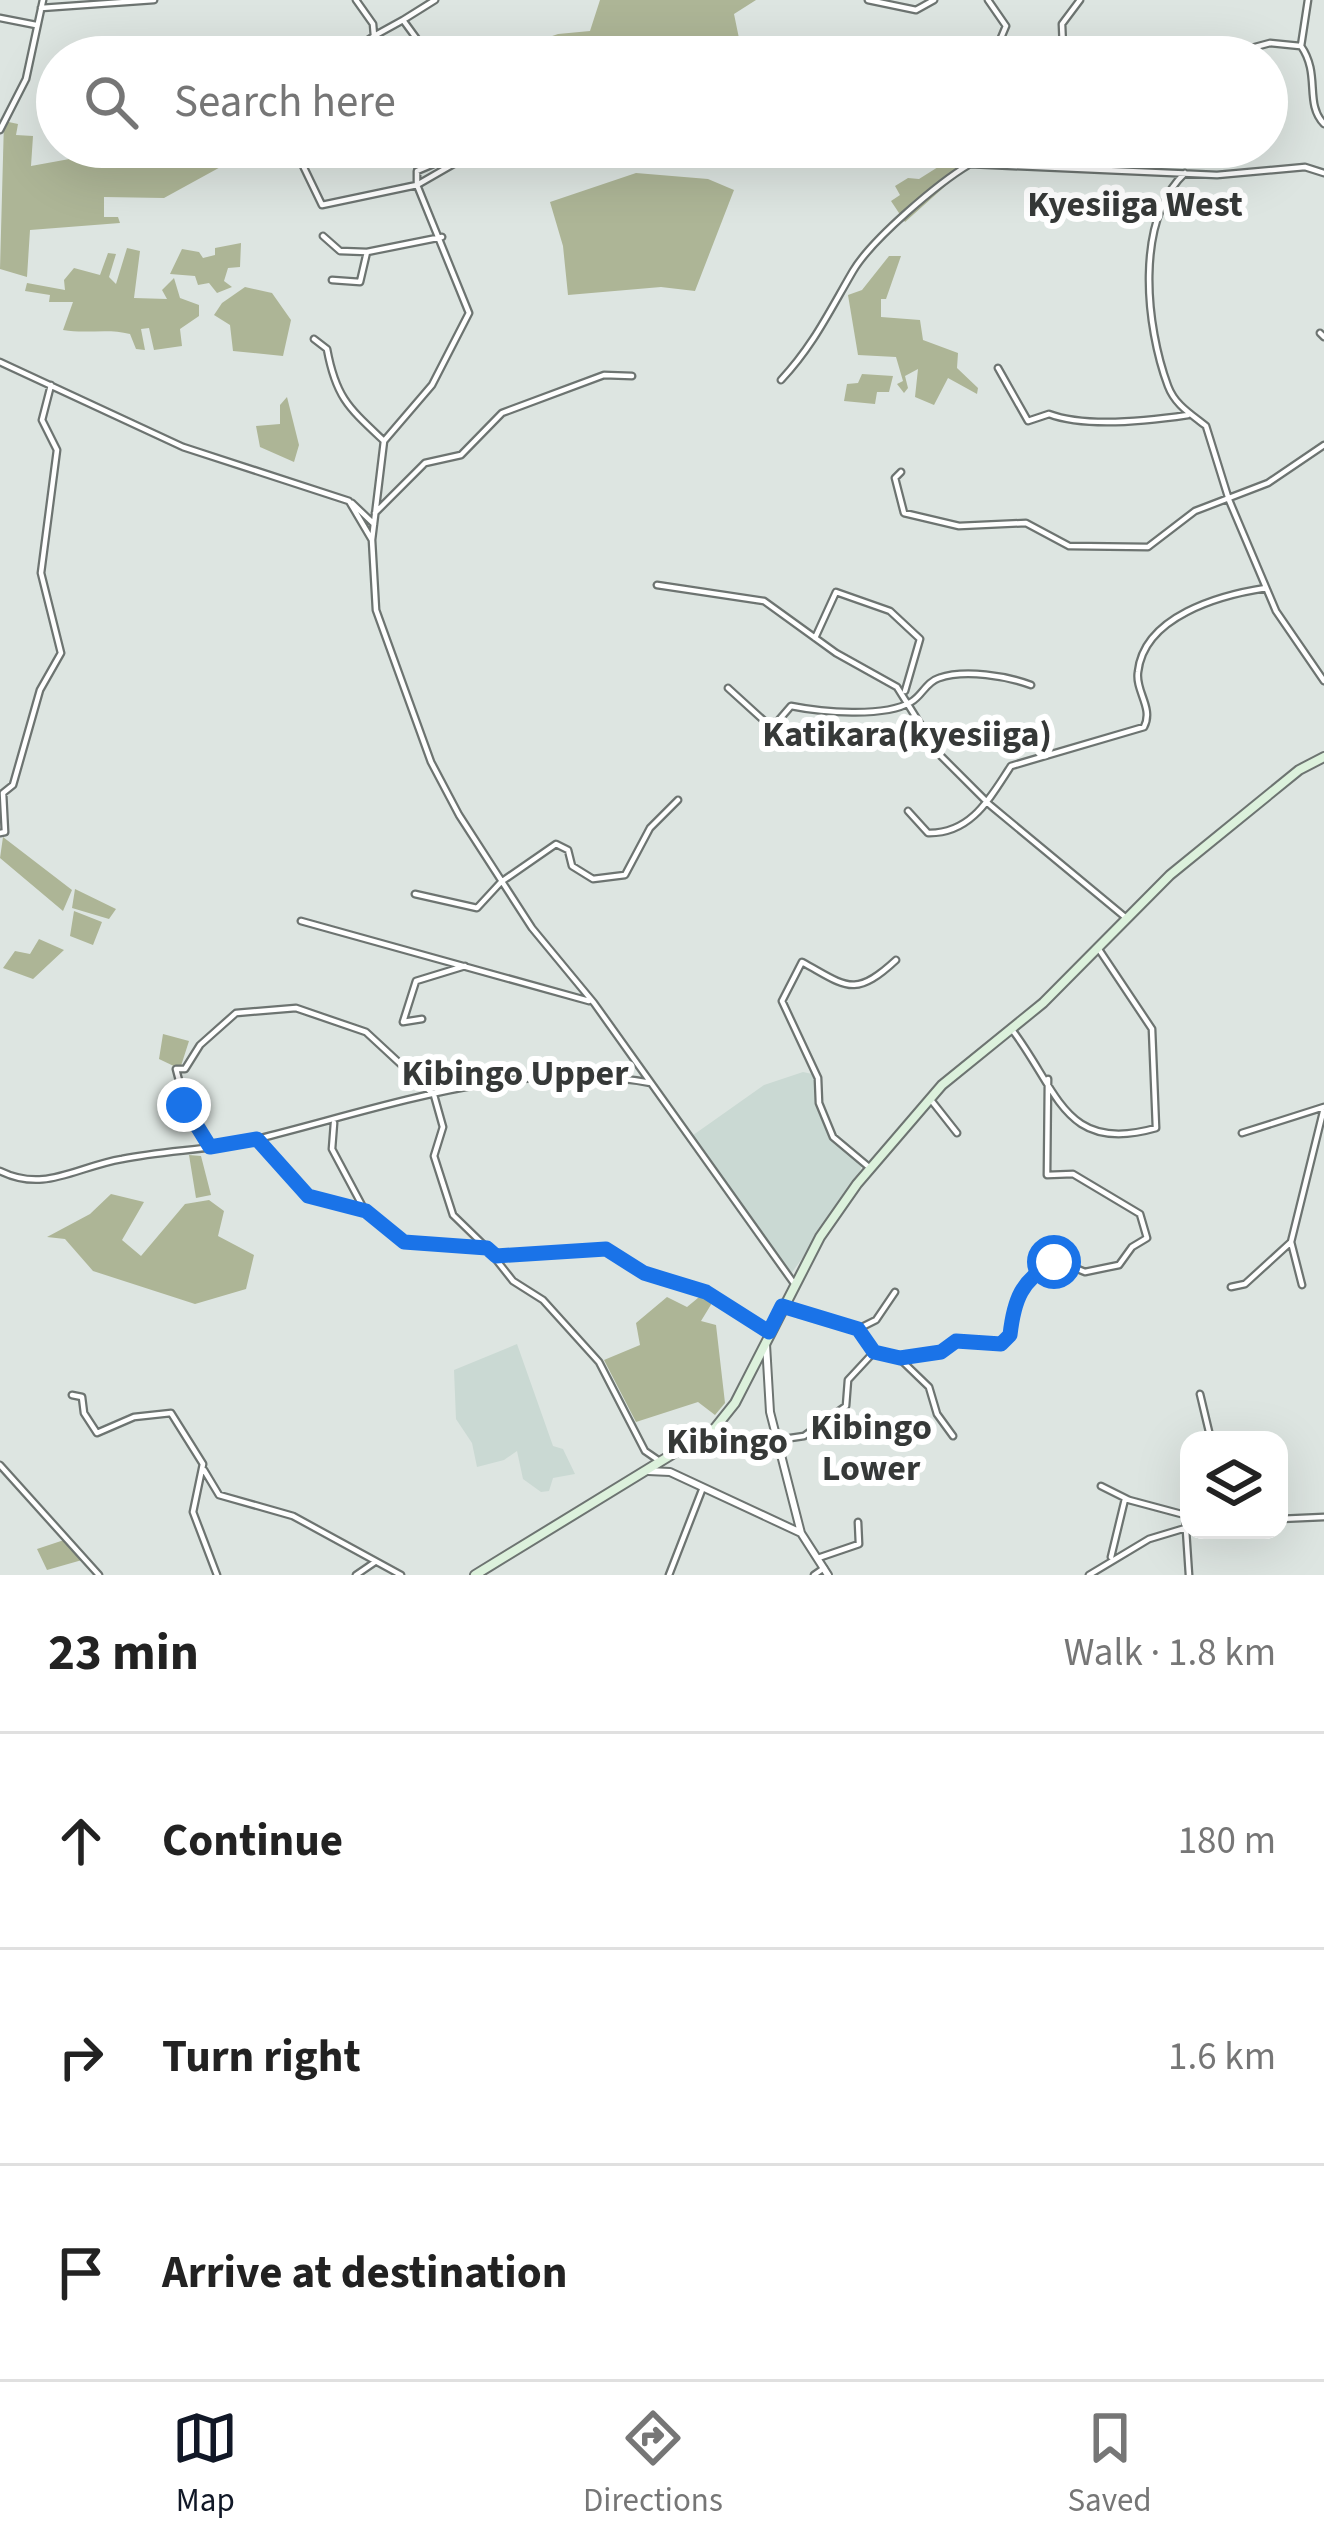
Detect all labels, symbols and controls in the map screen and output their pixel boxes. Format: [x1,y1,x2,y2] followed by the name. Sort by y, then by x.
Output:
[36,36,1288,168] search box
[78,69,144,135] icon: search
[174,70,396,134] text: Search here
[1027,179,1243,230] district label: Kyesiiga West
[762,709,1052,760] district label: Katikara(kyesiiga)
[401,1048,629,1099] district label: Kibingo Upper
[157,1078,211,1132] route end
[1027,1235,1081,1289] route start
[810,1402,932,1494] district label: Kibingo Lower
[666,1416,788,1467] district label: Kibingo
[1180,1431,1288,1539] map controls
[1180,1431,1288,1539] button: layers
[48,1617,199,1689] text: 23 min
[1064,1625,1276,1681] text: Walk · 1.8 km
[48,1808,114,1874] icon: ahead
[162,1809,343,1873] text: Continue
[1178,1813,1276,1869] text: 180 m
[48,2024,114,2090] icon: right
[162,2025,361,2089] text: Turn right
[1168,2029,1276,2085] text: 1.6 km
[48,2240,114,2306] icon: arrive
[162,2241,567,2305] text: Arrive at destination
[172,2405,238,2524] tab: Map
[583,2405,723,2524] tab: Directions
[1067,2405,1152,2524] tab: Saved

